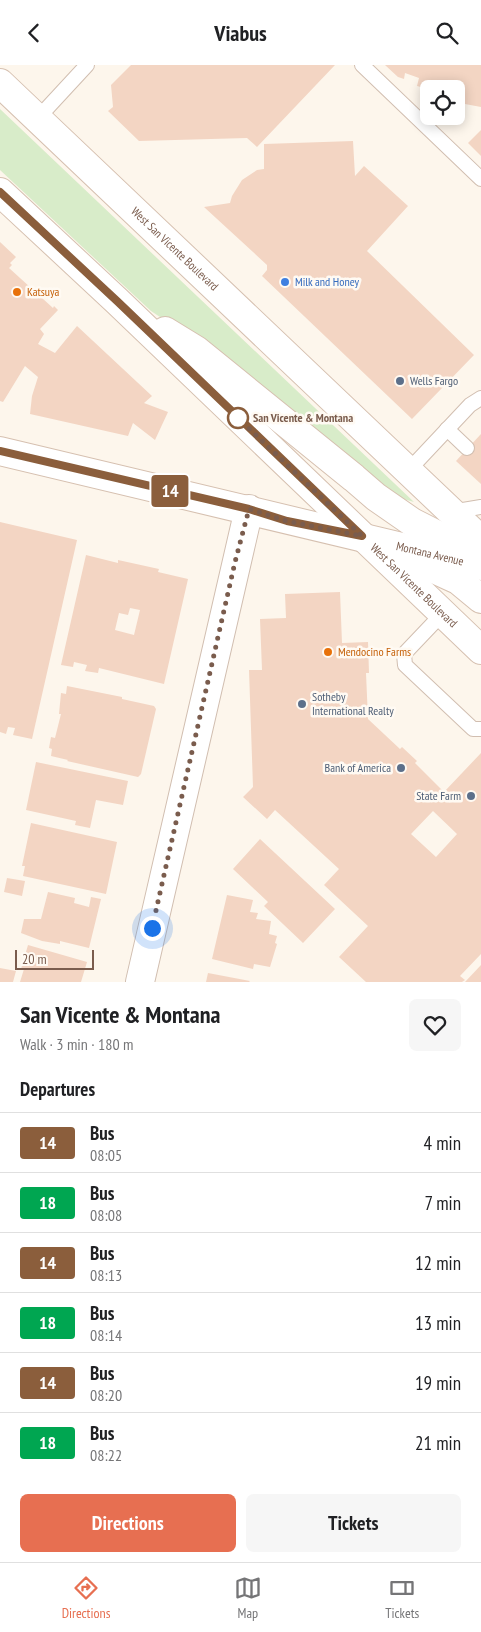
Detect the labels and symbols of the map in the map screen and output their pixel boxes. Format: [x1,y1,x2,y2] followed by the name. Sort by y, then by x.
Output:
[128,204,222,294] street label: West San Vicente Boulevard
[295,274,359,289] place label: Milk and Honey
[279,276,291,288] marker: Milk and Honey
[27,284,60,299] place label: Katsuya
[11,286,23,298] marker: Katsuya
[410,373,458,388] place label: Wells Fargo
[394,375,406,387] marker: Wells Fargo
[227,407,249,429] marker: San Vicente & Montana
[253,410,353,425] place label: San Vicente & Montana
[148,475,192,507] line badge: 14
[395,538,465,569] street label: Montana Avenue
[367,540,461,630] street label: West San Vicente Boulevard
[338,644,411,659] place label: Mendocino Farms
[322,646,334,658] marker: Mendocino Farms
[312,689,394,718] place label: Sotheby International Realty
[296,698,308,710] marker: Sotheby International Realty
[325,760,391,775] place label: Bank of America
[395,762,407,774] marker: Bank of America
[416,788,461,803] place label: State Farm
[465,790,477,802] marker: State Farm
[140,916,165,941] your location
[15,947,94,970] scale bar

